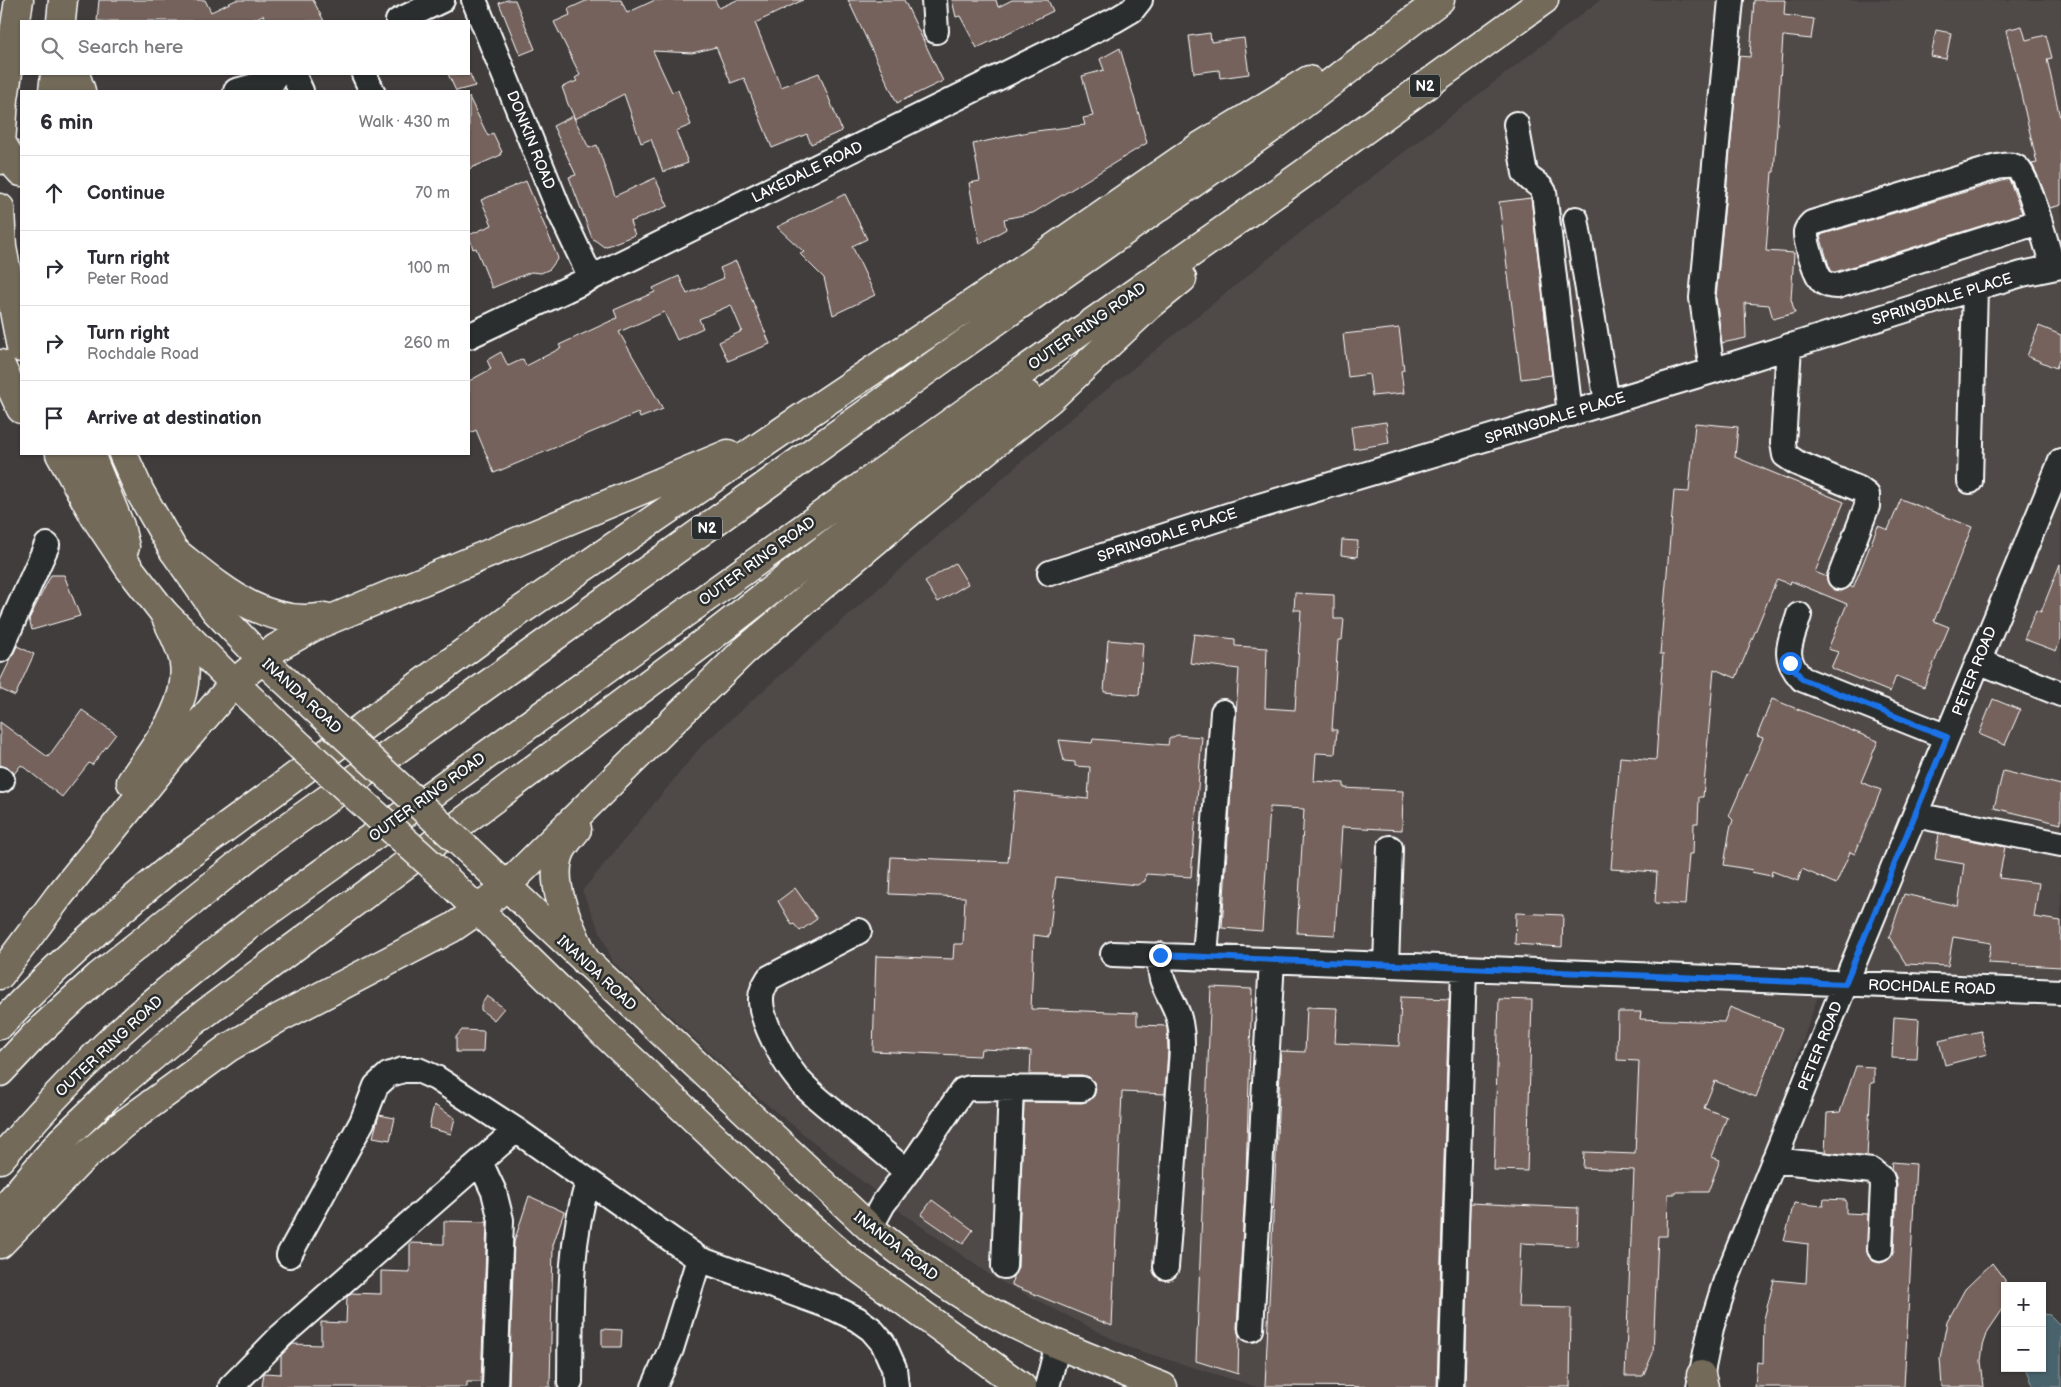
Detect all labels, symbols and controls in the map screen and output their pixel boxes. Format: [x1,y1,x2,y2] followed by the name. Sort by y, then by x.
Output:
[20,20,470,75] search box
[38,34,66,62] icon: search
[78,36,183,59] text: Search here
[1410,74,1440,98] road number: N2
[502,88,559,192] street label: DONKIN ROAD
[40,110,93,135] text: 6 min
[359,113,450,132] text: Walk · 430 m
[749,137,866,208] street label: LAKEDALE ROAD
[40,179,68,207] icon: ahead
[87,182,165,205] text: Continue
[415,184,450,203] text: 70 m
[87,247,170,270] text: Turn right
[40,254,68,282] icon: right
[407,259,450,278] text: 100 m
[1870,269,2015,330] street label: SPRINGDALE PLACE
[87,270,169,289] text: Peter Road
[1025,279,1150,374] street label: OUTER RING ROAD
[87,322,170,345] text: Turn right
[40,329,68,357] icon: right
[404,334,450,353] text: 260 m
[87,345,199,364] text: Rochdale Road
[1483,388,1628,449] street label: SPRINGDALE PLACE
[40,404,68,432] icon: arrive
[87,407,262,430] text: Arrive at destination
[1095,504,1240,567] street label: SPRINGDALE PLACE
[695,513,819,610] street label: OUTER RING ROAD
[692,516,722,540] road number: N2
[1948,624,2001,719] street label: PETER ROAD
[1779,652,1802,675] route start
[258,655,345,738] street label: INANDA ROAD
[365,749,489,846] street label: OUTER RING ROAD
[553,932,640,1015] street label: INANDA ROAD
[1149,944,1172,967] route end
[1868,976,1996,999] street label: ROCHDALE ROAD
[52,992,167,1101] street label: OUTER RING ROAD
[1794,999,1847,1094] street label: PETER ROAD
[850,1208,942,1285] street label: INANDA ROAD
[2001,1282,2046,1372] map controls
[2001,1282,2046,1327] button: +
[2001,1327,2046,1372] button: −

